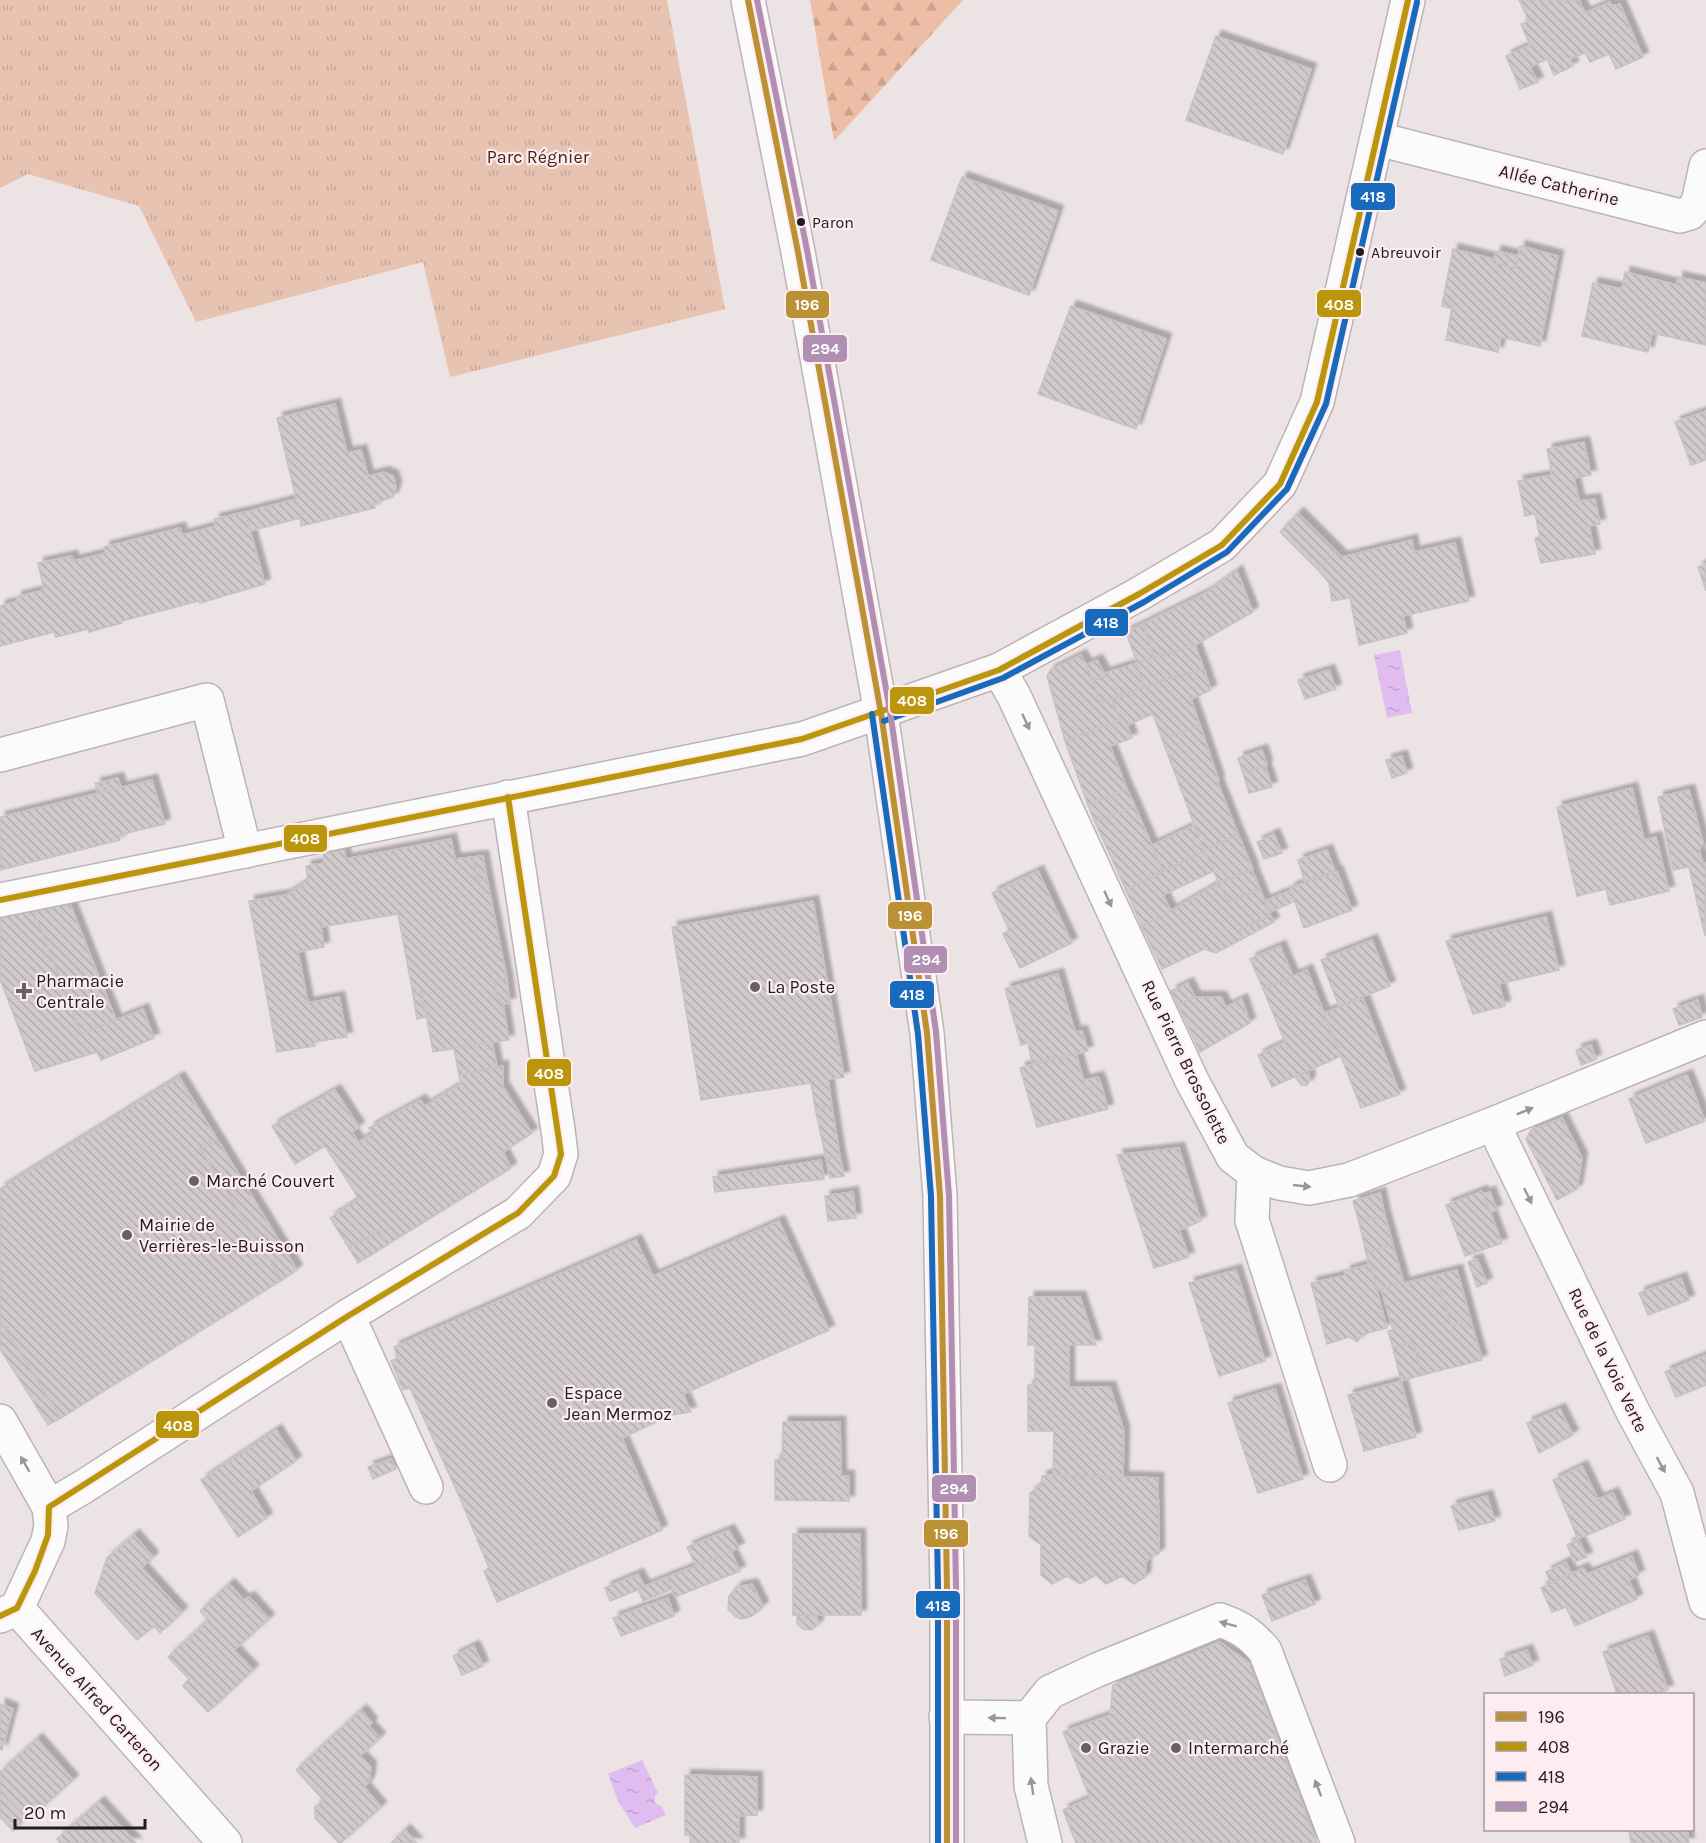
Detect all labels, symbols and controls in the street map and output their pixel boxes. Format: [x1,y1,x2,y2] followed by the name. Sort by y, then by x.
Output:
[487,146,590,168] park label: Parc Régnier
[1497,159,1621,211] street label: Allée Catherine
[1350,182,1396,211] line badge: 418
[1360,187,1386,206] text: 418
[812,213,854,232] place label: Paron
[795,216,807,228] marker: Paron
[1371,243,1441,262] place label: Abreuvoir
[1354,246,1366,258] marker: Abreuvoir
[1316,289,1362,318] line badge: 408
[785,290,830,319] line badge: 196
[794,295,820,314] text: 196
[1324,295,1354,314] text: 408
[802,334,848,363] line badge: 294
[811,339,840,358] text: 294
[1084,608,1129,637] line badge: 418
[1093,613,1119,632] text: 418
[889,686,935,715] line badge: 408
[897,691,927,710] text: 408
[1021,714,1031,732] one-way arrow
[283,824,328,853] line badge: 408
[290,829,320,848] text: 408
[1103,891,1112,908] one-way arrow
[887,901,933,930] line badge: 196
[897,906,923,925] text: 196
[903,945,948,974] line badge: 294
[912,950,941,969] text: 294
[36,970,124,1013] place label: Pharmacie Centrale
[767,976,835,998] place label: La Poste
[1137,976,1235,1148] street label: Rue Pierre Brossolette
[748,980,762,994] marker: La Poste
[889,980,935,1009] line badge: 418
[17,984,31,998] marker: Pharmacie Centrale
[899,985,925,1004] text: 418
[526,1058,572,1087] line badge: 408
[534,1064,564,1083] text: 408
[1516,1106,1534,1115] one-way arrow
[206,1170,335,1192] place label: Marché Couvert
[187,1174,201,1188] marker: Marché Couvert
[1293,1181,1312,1191] one-way arrow
[1523,1187,1533,1204] one-way arrow
[139,1214,305,1257] place label: Mairie de Verrières-le-Buisson
[120,1228,134,1242] marker: Mairie de Verrières-le-Buisson
[1563,1284,1653,1436] street label: Rue de la Voie Verte
[564,1382,672,1425] place label: Espace Jean Mermoz
[545,1396,559,1410] marker: Espace Jean Mermoz
[155,1410,200,1439] line badge: 408
[163,1416,193,1435] text: 408
[19,1456,30,1472] one-way arrow
[1656,1456,1666,1473] one-way arrow
[931,1474,977,1503] line badge: 294
[940,1479,969,1498] text: 294
[923,1519,969,1548] line badge: 196
[933,1524,959,1543] text: 196
[915,1590,961,1619] line badge: 418
[925,1596,951,1615] text: 418
[1218,1619,1236,1628] one-way arrow
[26,1622,168,1776] street label: Avenue Alfred Carteron
[1484,1693,1694,1831] legend
[1538,1706,1565,1728] text: 196
[988,1713,1007,1722] one-way arrow
[1538,1736,1570,1758] text: 408
[1098,1737,1149,1759] place label: Grazie
[1188,1737,1289,1759] place label: Intermarché
[1079,1741,1093,1755] marker: Grazie
[1169,1741,1183,1755] marker: Intermarché
[1538,1766,1565,1788] text: 418
[1027,1776,1036,1795] one-way arrow
[1312,1779,1322,1797] one-way arrow
[15,1792,146,1830] scale bar
[1538,1796,1569,1818] text: 294
[24,1802,66,1824] text: 20 m

